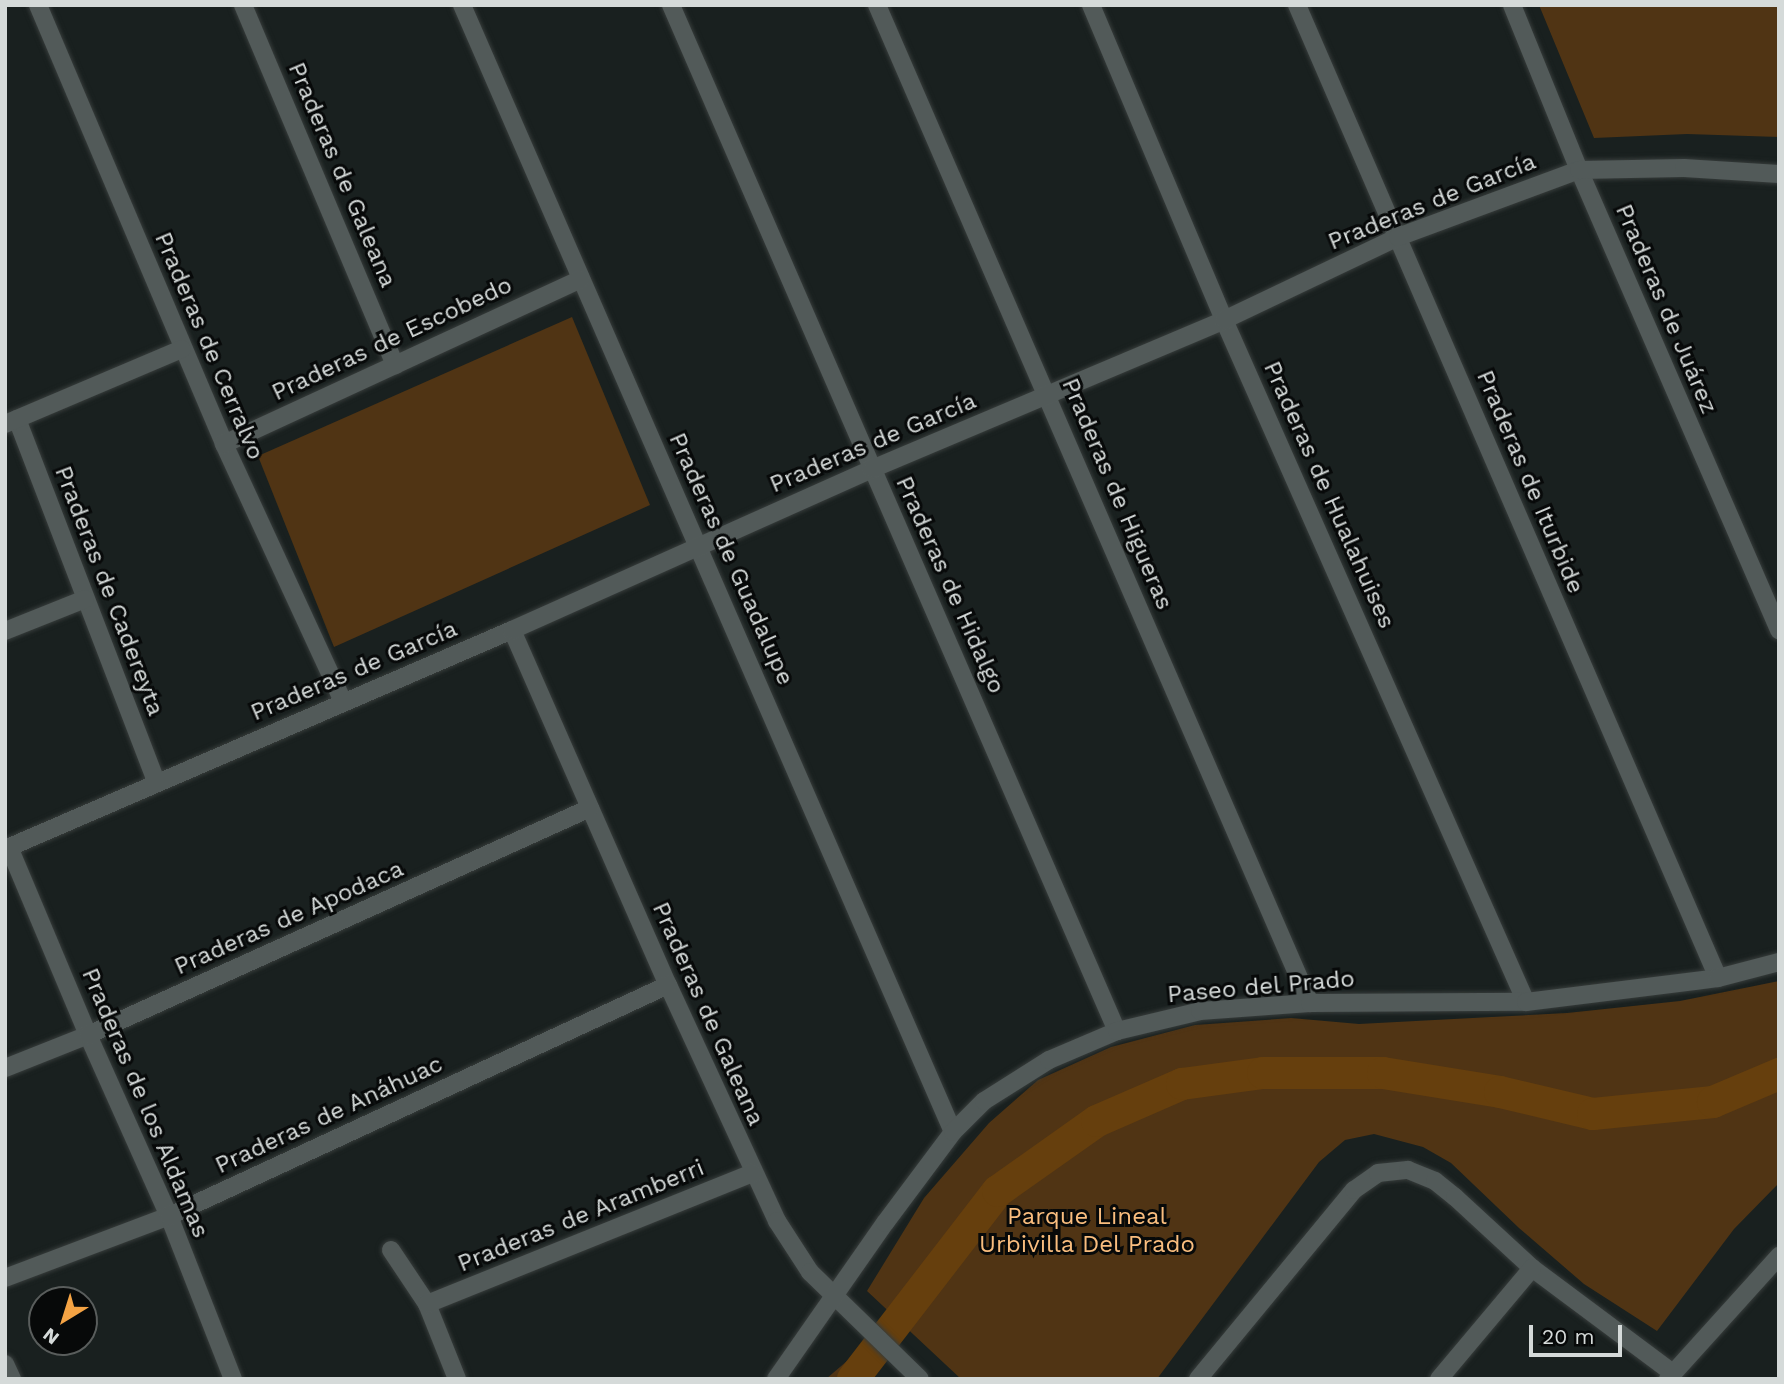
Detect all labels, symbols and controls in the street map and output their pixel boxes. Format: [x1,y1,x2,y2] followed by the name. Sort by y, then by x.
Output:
[282,58,402,292] street label: Praderas de Galeana
[1324,147,1540,257] street label: Praderas de García
[1609,200,1723,418] street label: Praderas de Juárez
[148,228,270,464] street label: Praderas de Cerralvo
[267,271,517,407] street label: Praderas de Escobedo
[1257,357,1401,633] street label: Praderas de Hualahuises
[1470,366,1590,598] street label: Praderas de Iturbide
[1055,374,1179,614] street label: Praderas de Higueras
[766,387,980,499] street label: Praderas de García
[662,428,800,690] street label: Praderas de Guadalupe
[48,462,170,720] street label: Praderas de Cadereyta
[889,472,1011,698] street label: Praderas de Hidalgo
[247,615,461,727] street label: Praderas de García
[170,854,408,982] street label: Praderas de Apodaca
[646,898,770,1130] street label: Praderas de Galeana
[75,963,215,1243] street label: Praderas de los Aldamas
[1166,964,1356,1010] street label: Paseo del Prado
[210,1049,448,1181] street label: Praderas de Anáhuac
[453,1153,709,1279] street label: Praderas de Aramberri
[978,1203,1196,1259] park label: Parque Lineal Urbivilla Del Prado
[28,1286,98,1356] north arrow
[1532,1310,1625,1354] scale bar
[38,1323,64,1350] text: N
[1542,1324,1594,1349] text: 20 m

